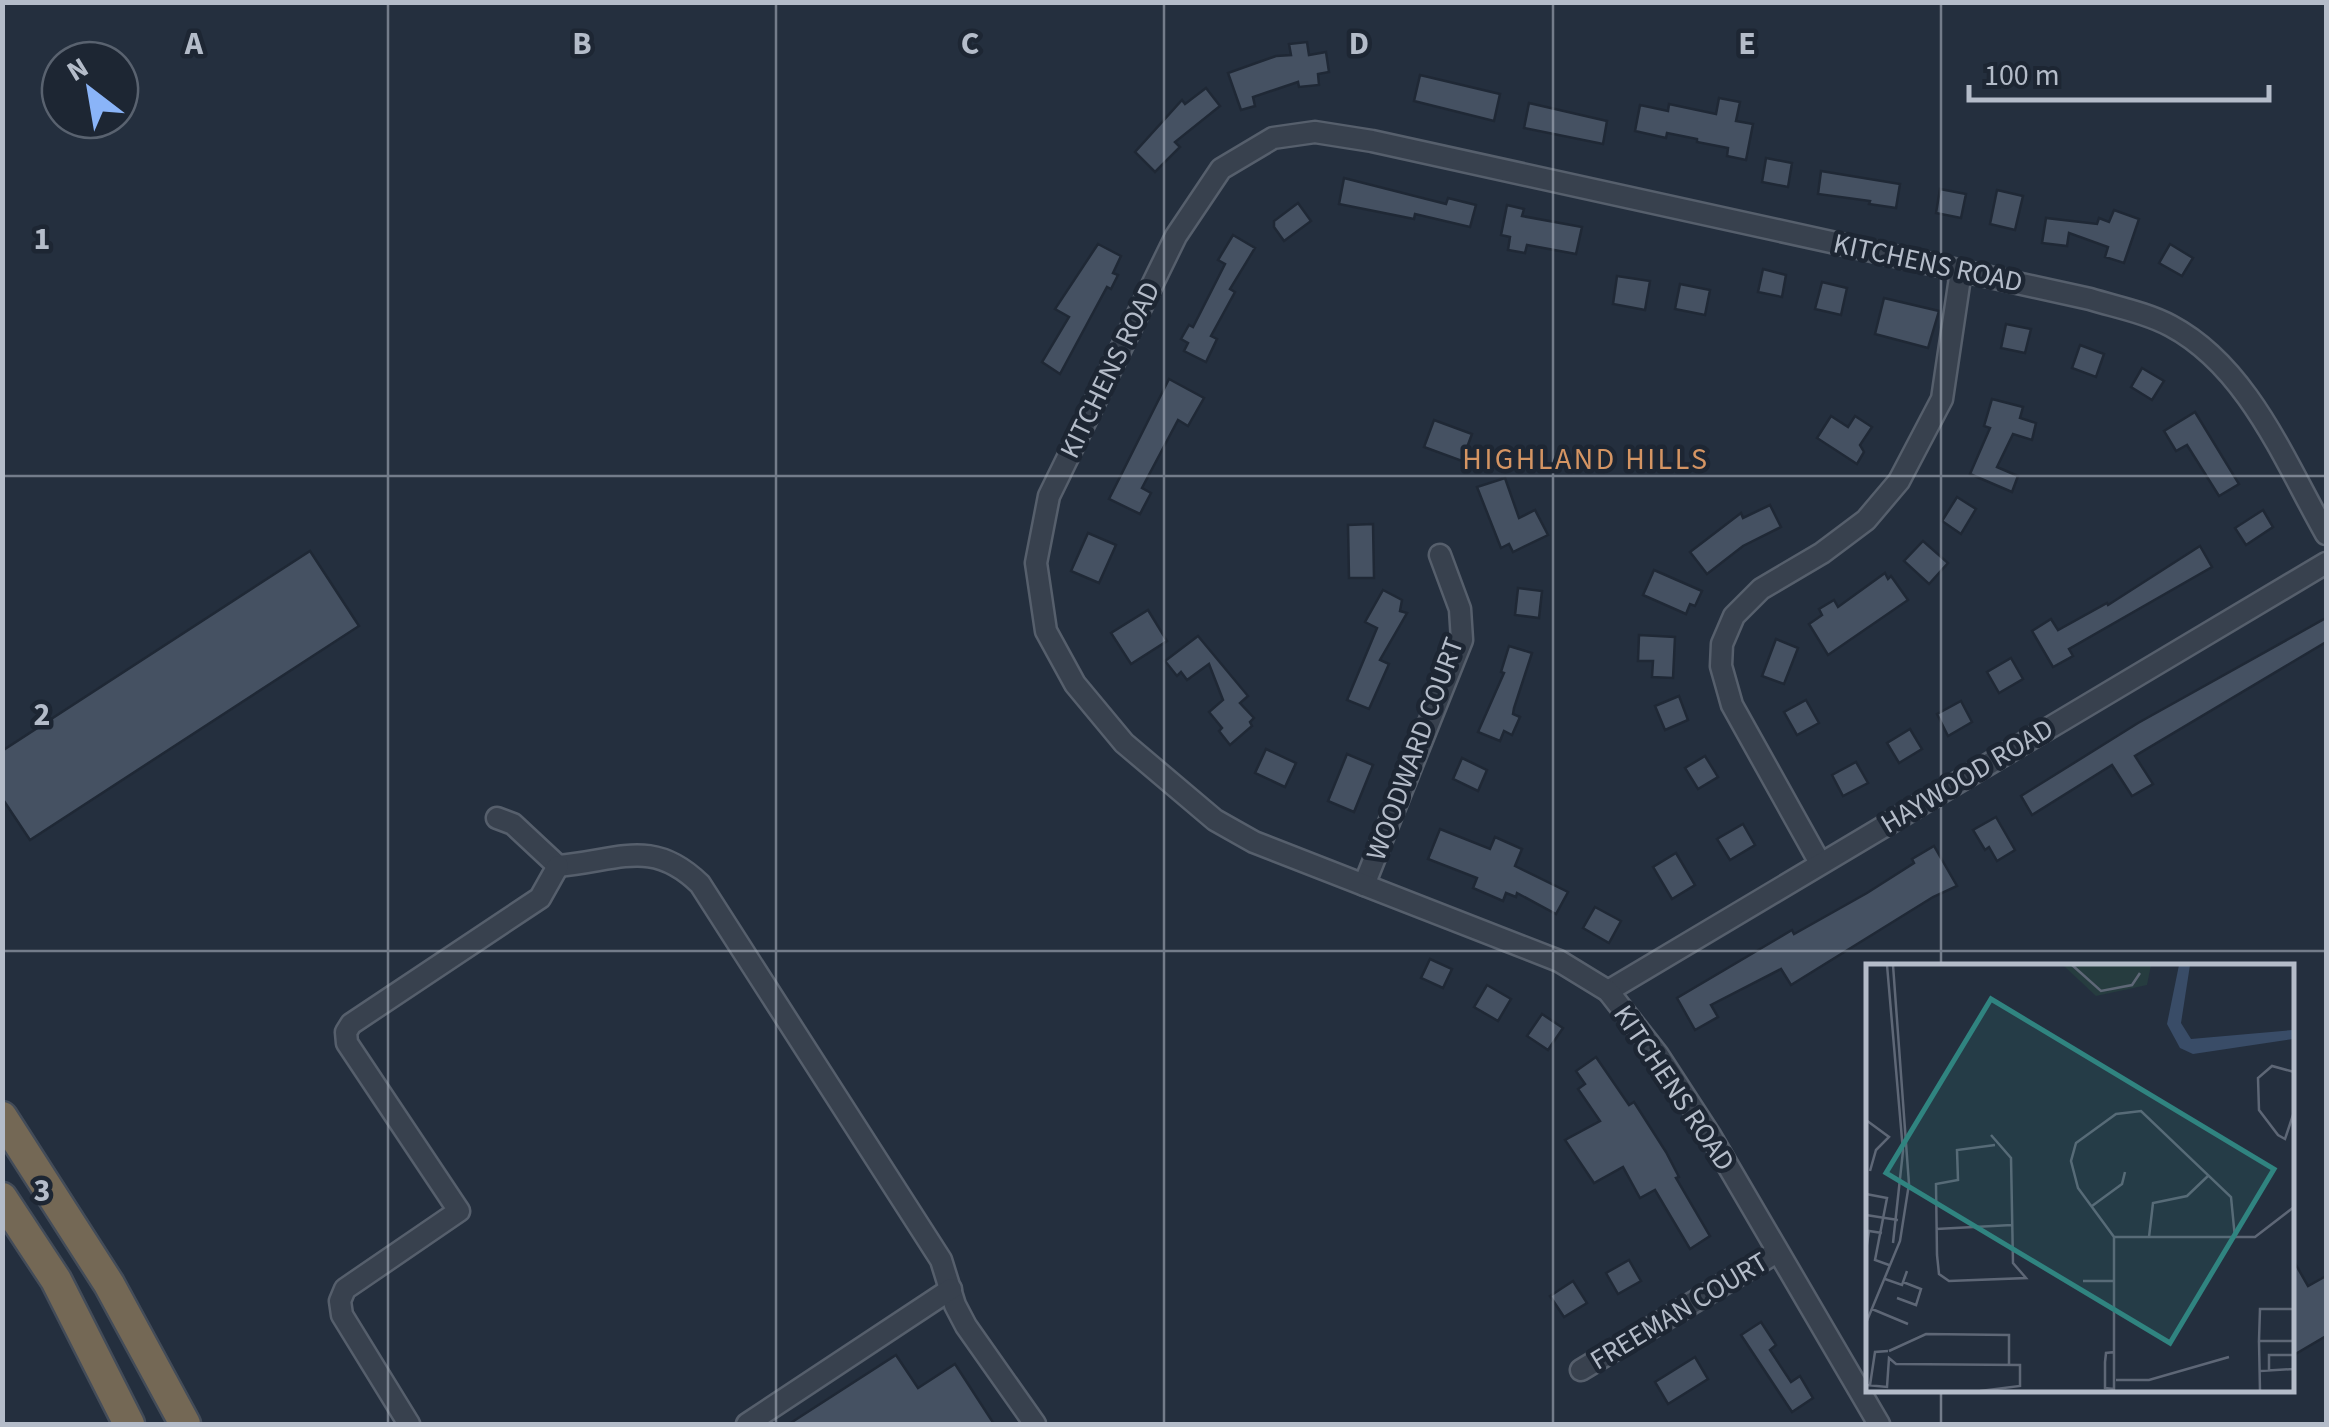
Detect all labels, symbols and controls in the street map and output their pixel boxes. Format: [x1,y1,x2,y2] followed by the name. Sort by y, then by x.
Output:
[184,21,204,67] text: A
[572,21,592,67] text: B
[961,21,979,67] text: C
[1349,21,1369,67] text: D
[1738,21,1756,67] text: E
[40,40,140,140] north arrow
[1969,40,2269,102] scale bar
[59,47,96,91] text: N
[1984,54,2060,97] text: 100 m
[34,216,50,262] text: 1
[1830,223,2026,303] street label: KITCHENS ROAD
[1050,275,1170,465] street label: KITCHENS ROAD
[1462,438,1710,481] district label: HIGHLAND HILLS
[1356,632,1474,866] street label: WOODWARD COURT
[34,692,50,738] text: 2
[1873,709,2061,843] street label: HAYWOOD ROAD
[1866,964,2294,1392] inset map
[1604,997,1744,1179] street label: KITCHENS ROAD
[34,1168,50,1214] text: 3
[1583,1242,1775,1380] street label: FREEMAN COURT

